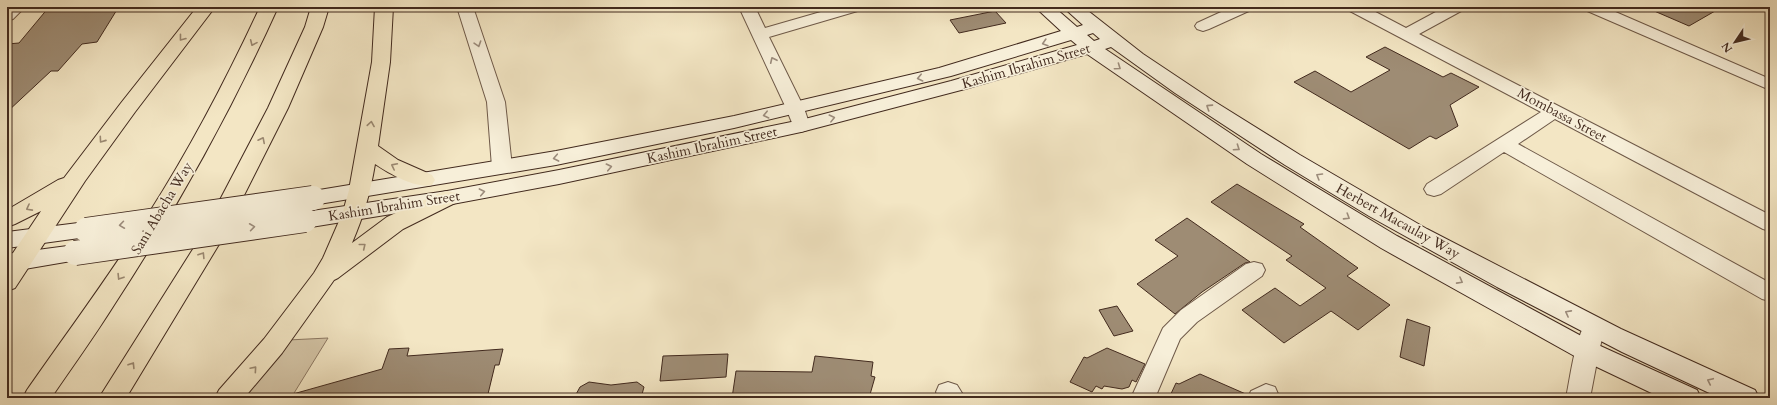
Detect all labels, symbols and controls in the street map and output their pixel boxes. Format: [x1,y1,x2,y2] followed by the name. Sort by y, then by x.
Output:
[1715,22,1755,62] north arrow
[180,33,187,40] one-way arrow
[250,38,258,46] one-way arrow
[960,38,1093,93] street label: Kashim Ibrahim Street
[1041,38,1048,46] one-way arrow
[1718,39,1736,56] text: N
[473,40,482,47] one-way arrow
[770,56,778,64] one-way arrow
[1113,62,1120,69] one-way arrow
[916,73,923,82] one-way arrow
[1514,83,1611,147] street label: Mombassa Street
[1206,104,1213,112] one-way arrow
[763,110,769,118] one-way arrow
[828,114,835,123] one-way arrow
[366,121,375,127] one-way arrow
[645,122,779,168] street label: Kashim Ibrahim Street
[100,136,107,143] one-way arrow
[257,137,265,144] one-way arrow
[1233,143,1240,151] one-way arrow
[553,153,559,161] one-way arrow
[127,158,197,258] street label: Sani Abacha Way
[391,163,398,171] one-way arrow
[606,163,613,171] one-way arrow
[1316,174,1323,181] one-way arrow
[1332,179,1464,263] street label: Herbert Macaulay Way
[327,186,462,226] street label: Kashim Ibrahim Street
[479,188,485,197] one-way arrow
[26,203,33,211] one-way arrow
[1343,212,1350,219] one-way arrow
[119,220,125,229] one-way arrow
[249,223,255,232] one-way arrow
[358,244,365,251] one-way arrow
[197,252,204,259] one-way arrow
[117,273,124,280] one-way arrow
[1455,277,1463,284] one-way arrow
[1565,310,1572,318] one-way arrow
[128,362,135,369] one-way arrow
[249,366,256,373] one-way arrow
[1707,378,1715,386] one-way arrow

